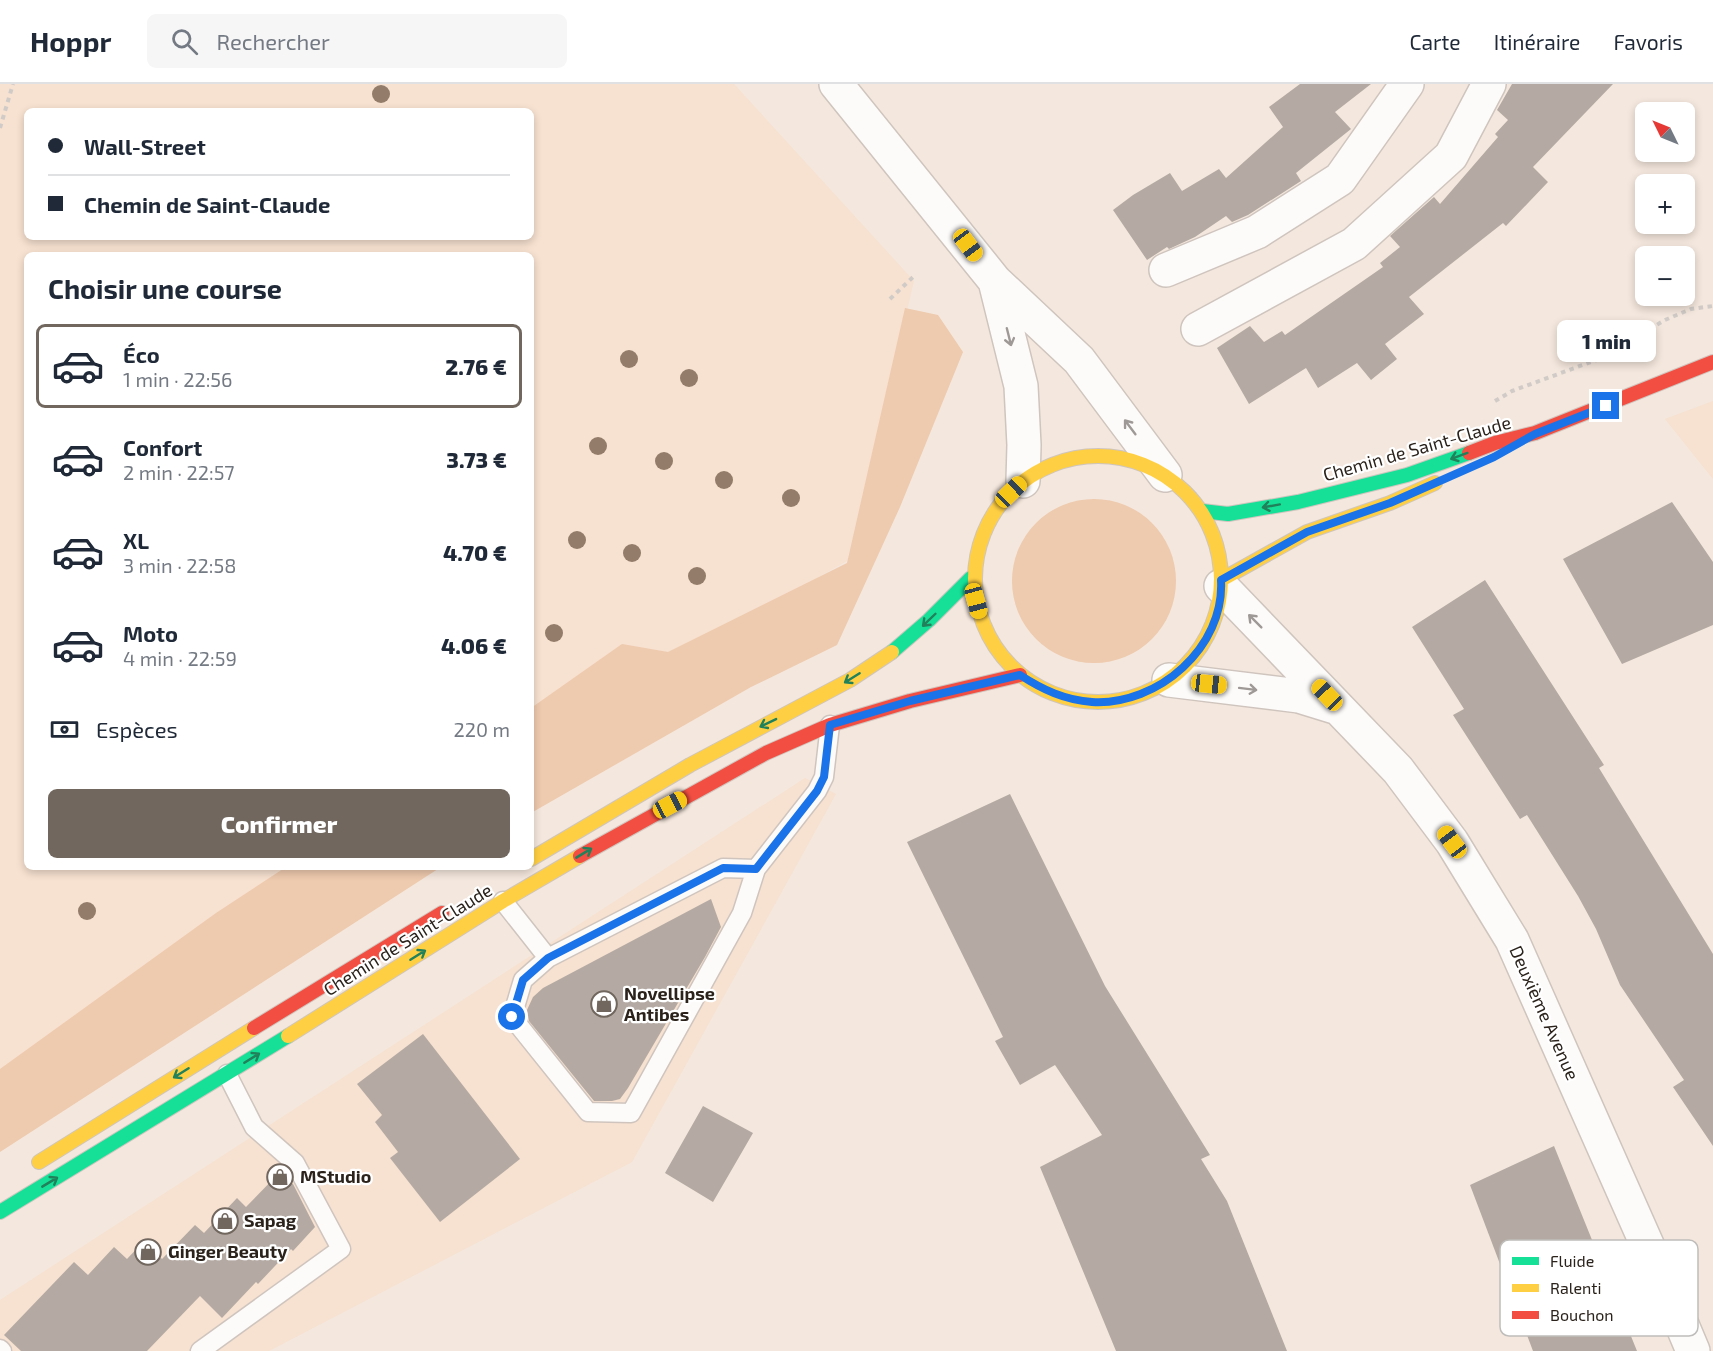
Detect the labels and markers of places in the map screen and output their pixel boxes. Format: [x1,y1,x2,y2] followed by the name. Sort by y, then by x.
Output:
[624,982,715,1025] place label: Novellipse Antibes
[589,989,619,1019] shop icon: Novellipse Antibes
[265,1162,295,1192] shop icon: MStudio
[300,1165,371,1187] place label: MStudio
[210,1206,240,1236] shop icon: Sapag
[244,1209,297,1231] place label: Sapag
[133,1237,163,1267] shop icon: Ginger Beauty
[168,1240,288,1262] place label: Ginger Beauty

